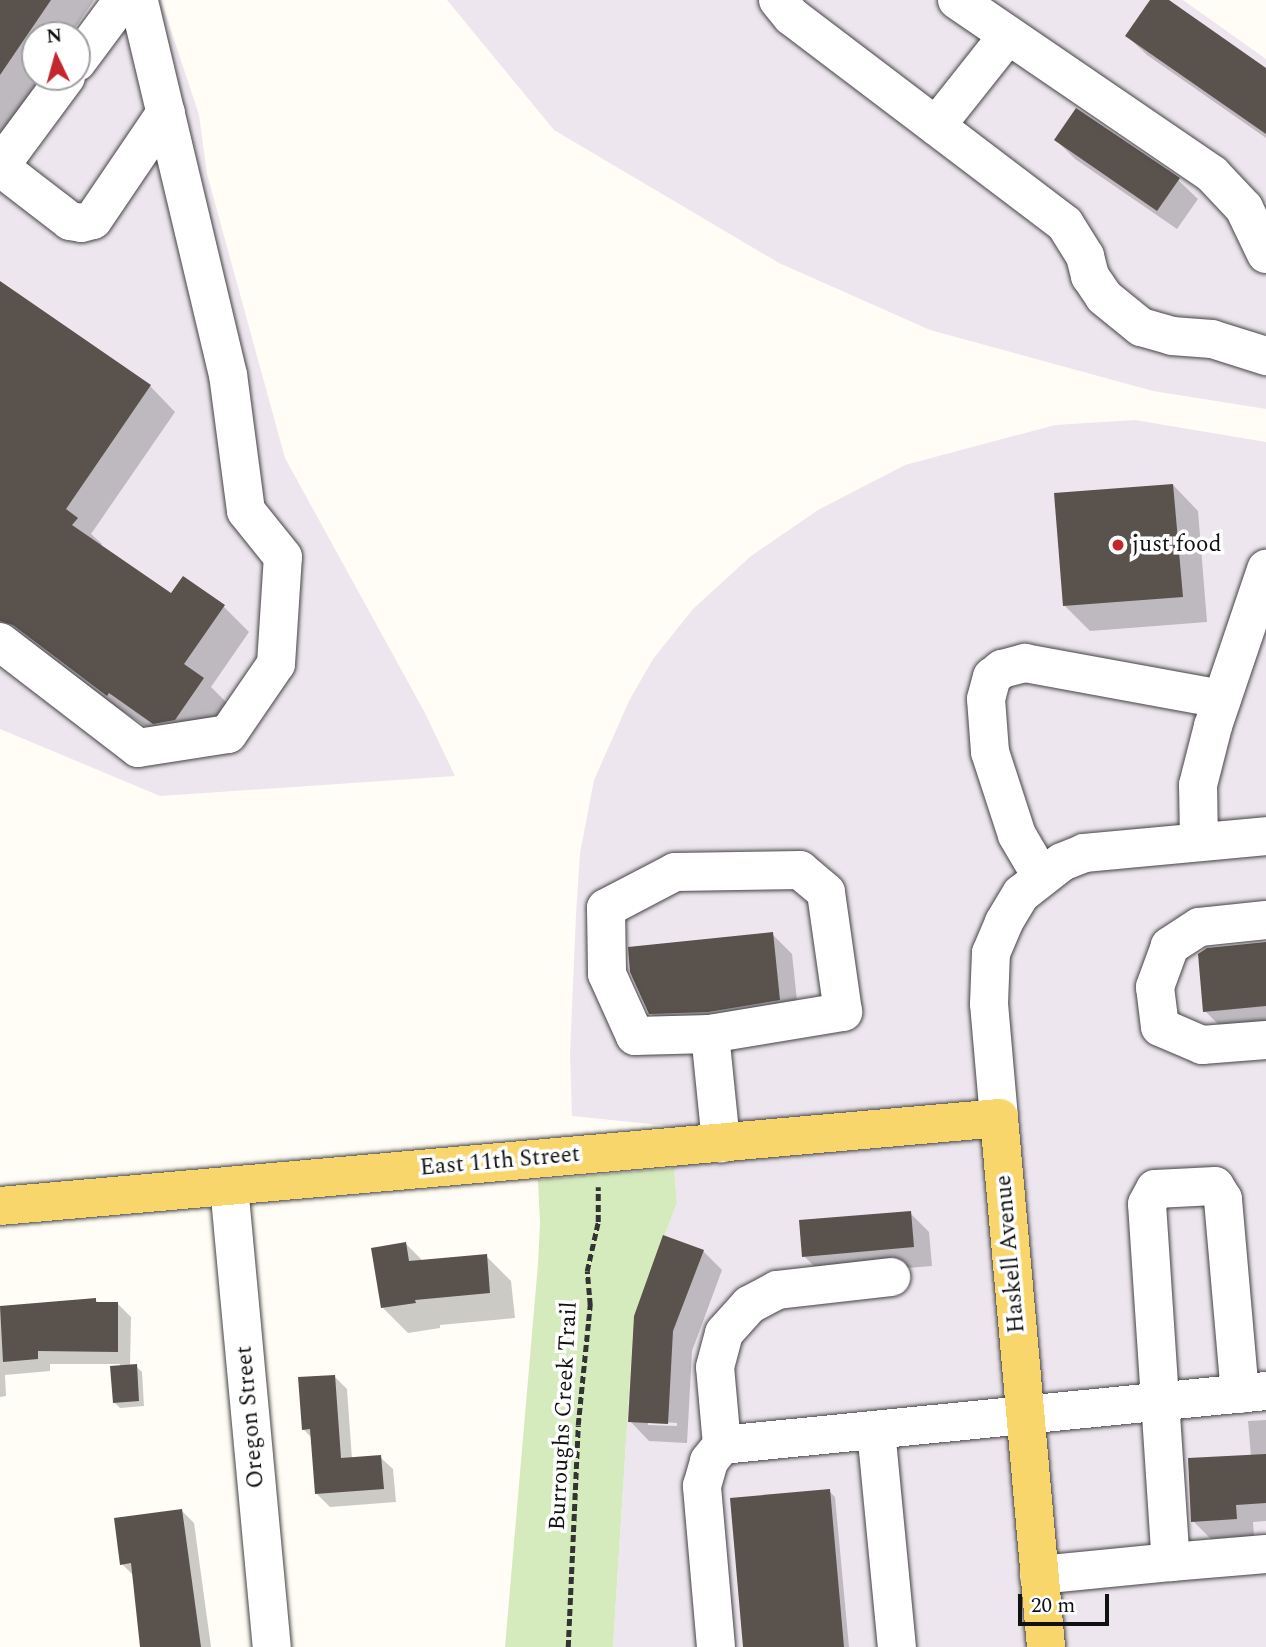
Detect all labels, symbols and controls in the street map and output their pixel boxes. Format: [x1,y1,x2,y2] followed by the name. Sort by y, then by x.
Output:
[21,21,91,91] north arrow
[45,21,63,52] text: N
[1132,531,1222,559] place label: just food
[1110,537,1126,553] marker: just food
[419,1141,581,1183] street label: East 11th Street
[990,1174,1032,1334] street label: Haskell Avenue
[544,1301,584,1531] street label: Burroughs Creek Trail
[231,1345,271,1489] street label: Oregon Street
[1021,1580,1112,1624] scale bar
[1031,1590,1075,1622] text: 20 m

